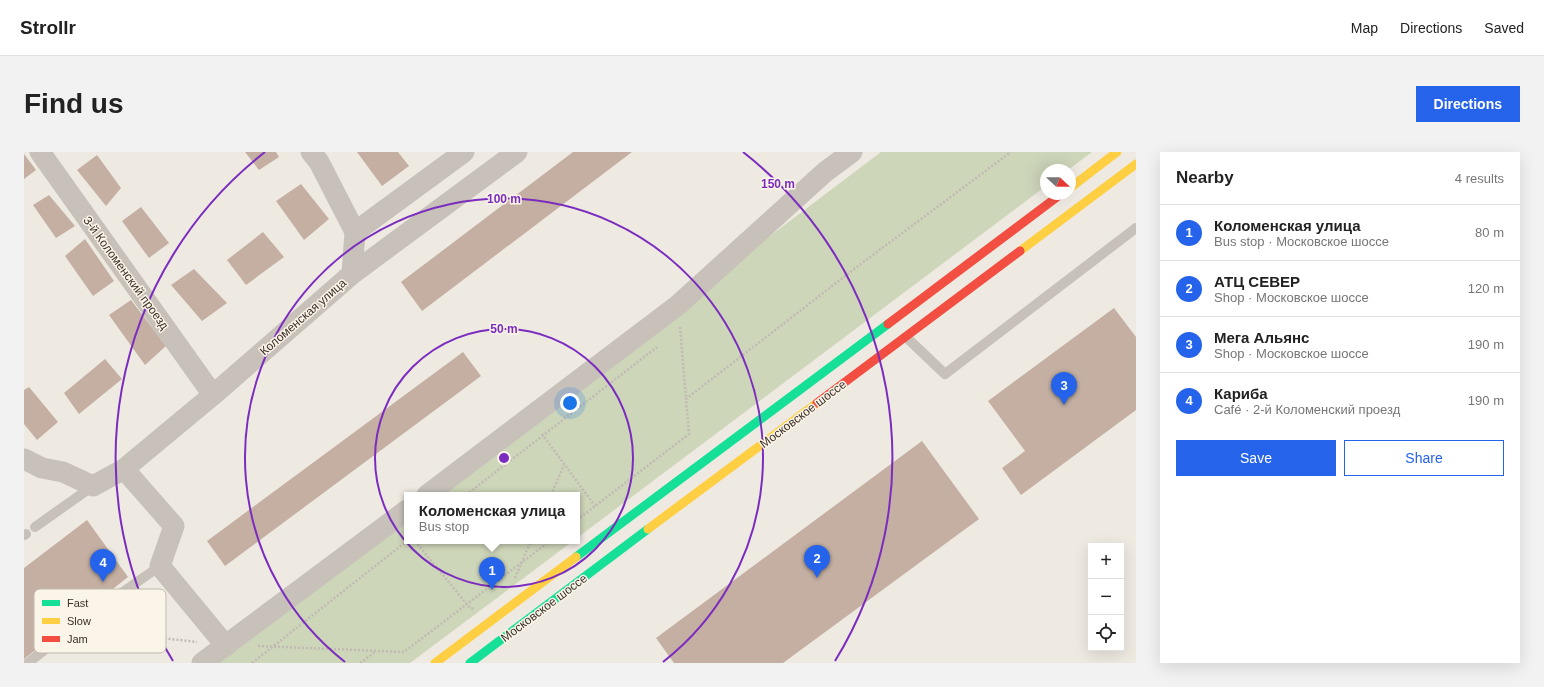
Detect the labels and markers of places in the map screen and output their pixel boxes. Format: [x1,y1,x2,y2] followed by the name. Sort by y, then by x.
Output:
[1051,372,1077,405] pin: 3
[497,451,511,465] centre of rings
[804,545,830,578] pin: 2
[90,549,116,582] pin: 4
[479,557,505,590] pin: 1

